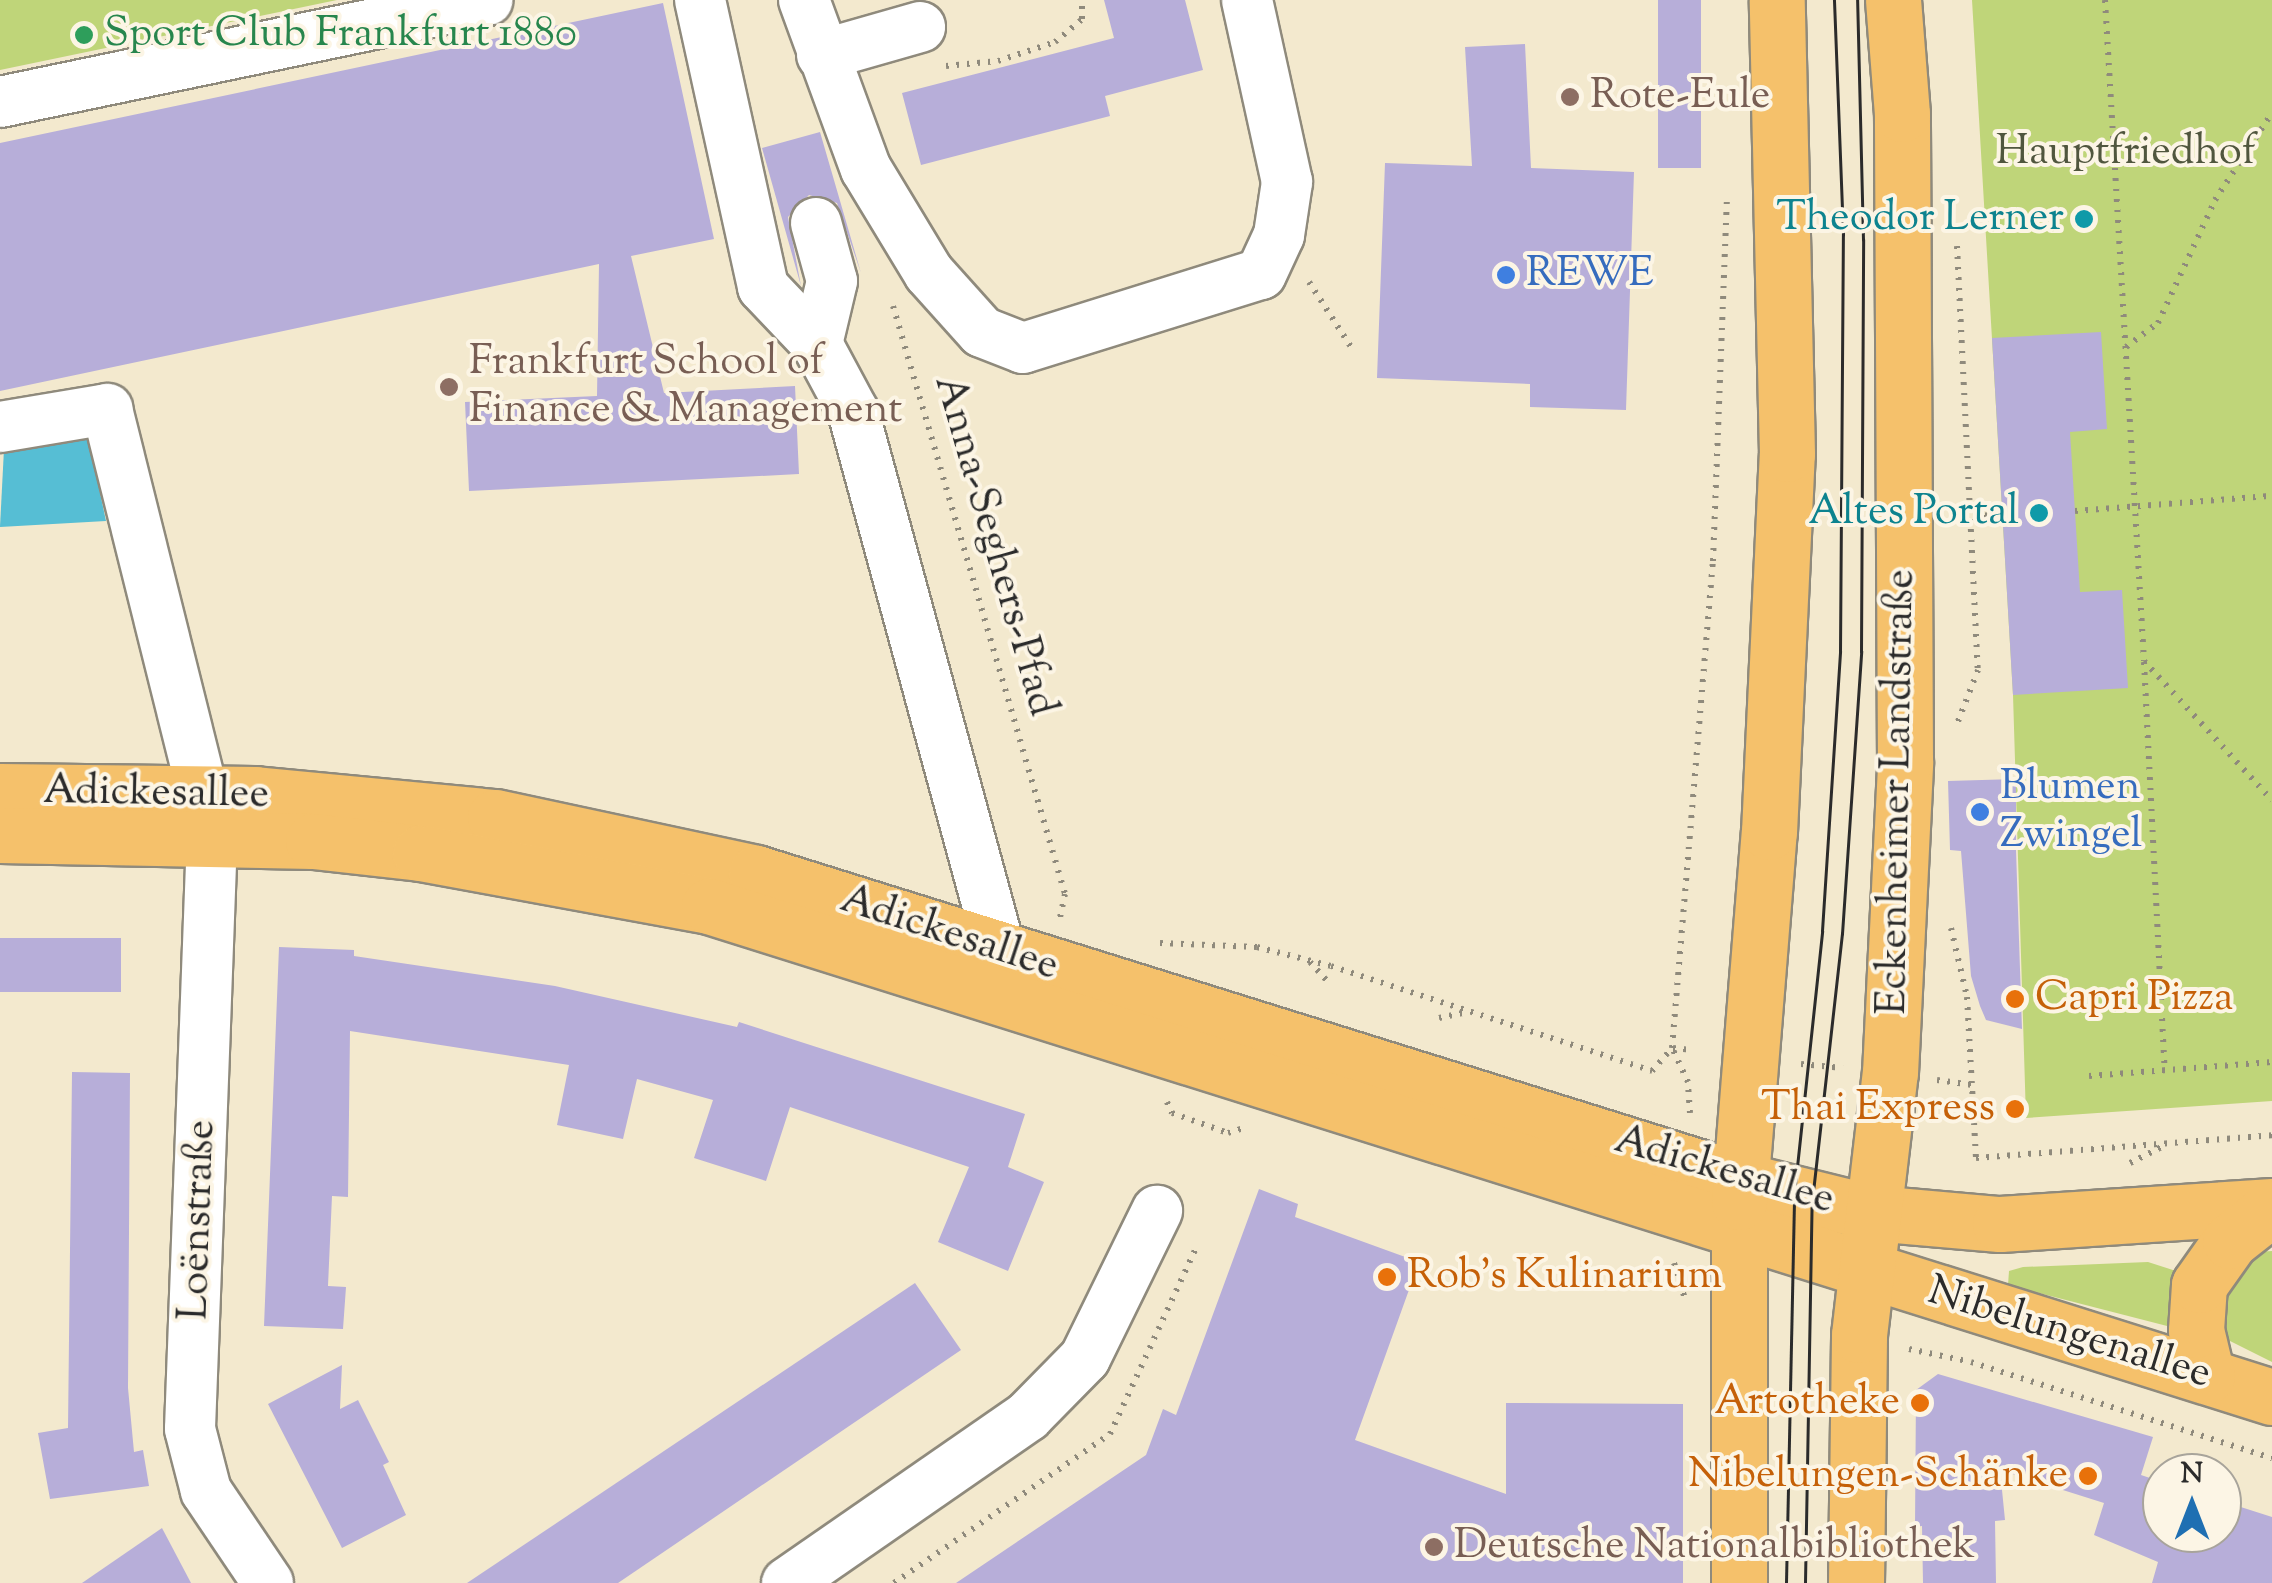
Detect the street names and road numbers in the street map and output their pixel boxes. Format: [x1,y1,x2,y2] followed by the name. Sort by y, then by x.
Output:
[921,370,1067,722] street label: Anna-Seghers-Pfad
[1869,569,1927,1015] street label: Eckenheimer Landstraße
[43,767,269,821] street label: Adickesallee
[834,875,1064,993] street label: Adickesallee
[1608,1116,1840,1226] street label: Adickesallee
[170,1119,228,1321] street label: Loënstraße
[1921,1267,2217,1401] street label: Nibelungenallee

